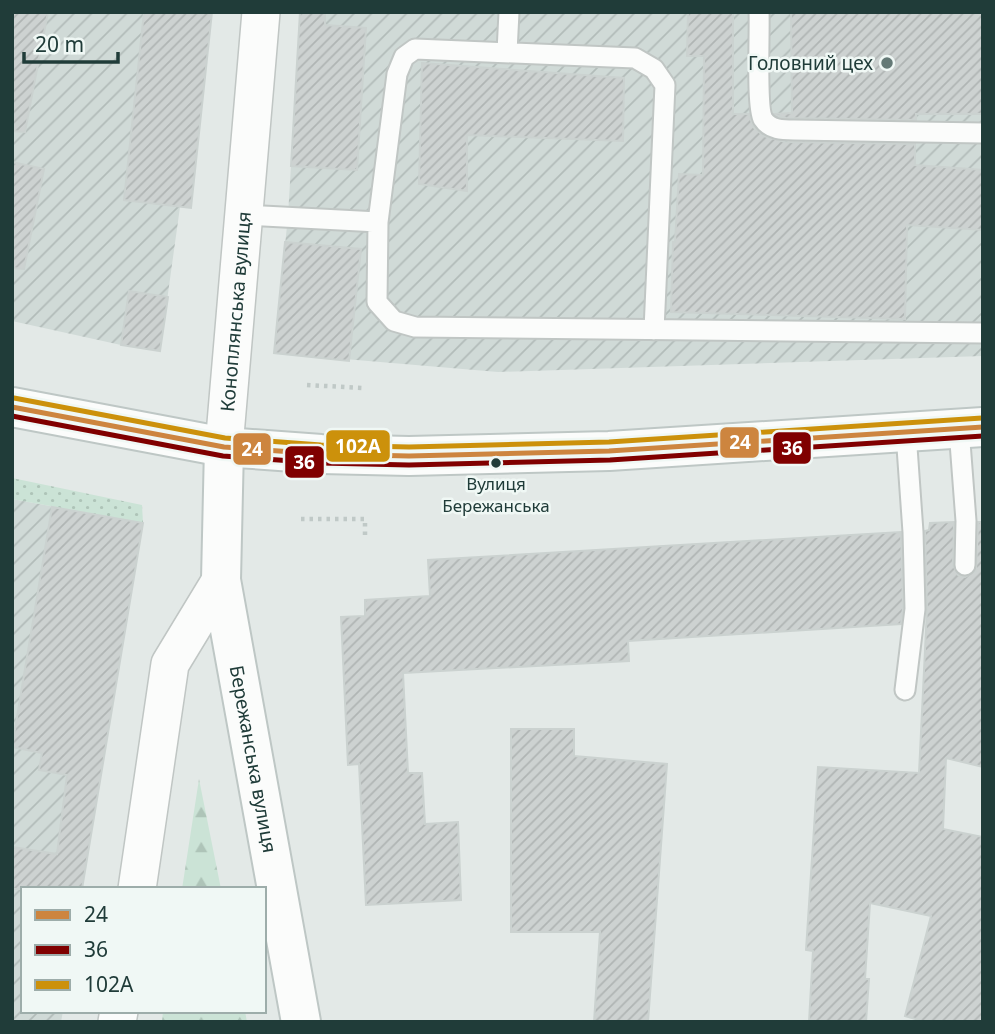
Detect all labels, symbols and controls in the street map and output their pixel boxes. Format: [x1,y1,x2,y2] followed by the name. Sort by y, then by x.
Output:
[24,21,119,65] scale bar
[35,30,84,58] text: 20 m
[748,50,873,76] place label: Головний цех
[879,55,895,71] marker: Головний цех
[214,210,257,413] street label: Коноплянська вулиця
[719,426,760,459] line badge: 24
[325,429,391,463] line badge: 102А
[729,429,751,455] text: 24
[772,431,812,465] line badge: 36
[232,432,272,466] line badge: 24
[335,433,382,459] text: 102А
[781,435,803,461] text: 36
[241,436,263,462] text: 24
[284,445,325,479] line badge: 36
[293,449,315,475] text: 36
[489,456,503,470] marker: Вулиця Бережанська
[442,472,550,517] place label: Вулиця Бережанська
[224,663,283,855] street label: Бережанська вулиця
[21,887,266,1013] legend
[84,900,108,928] text: 24
[84,935,108,963] text: 36
[84,970,134,998] text: 102А

